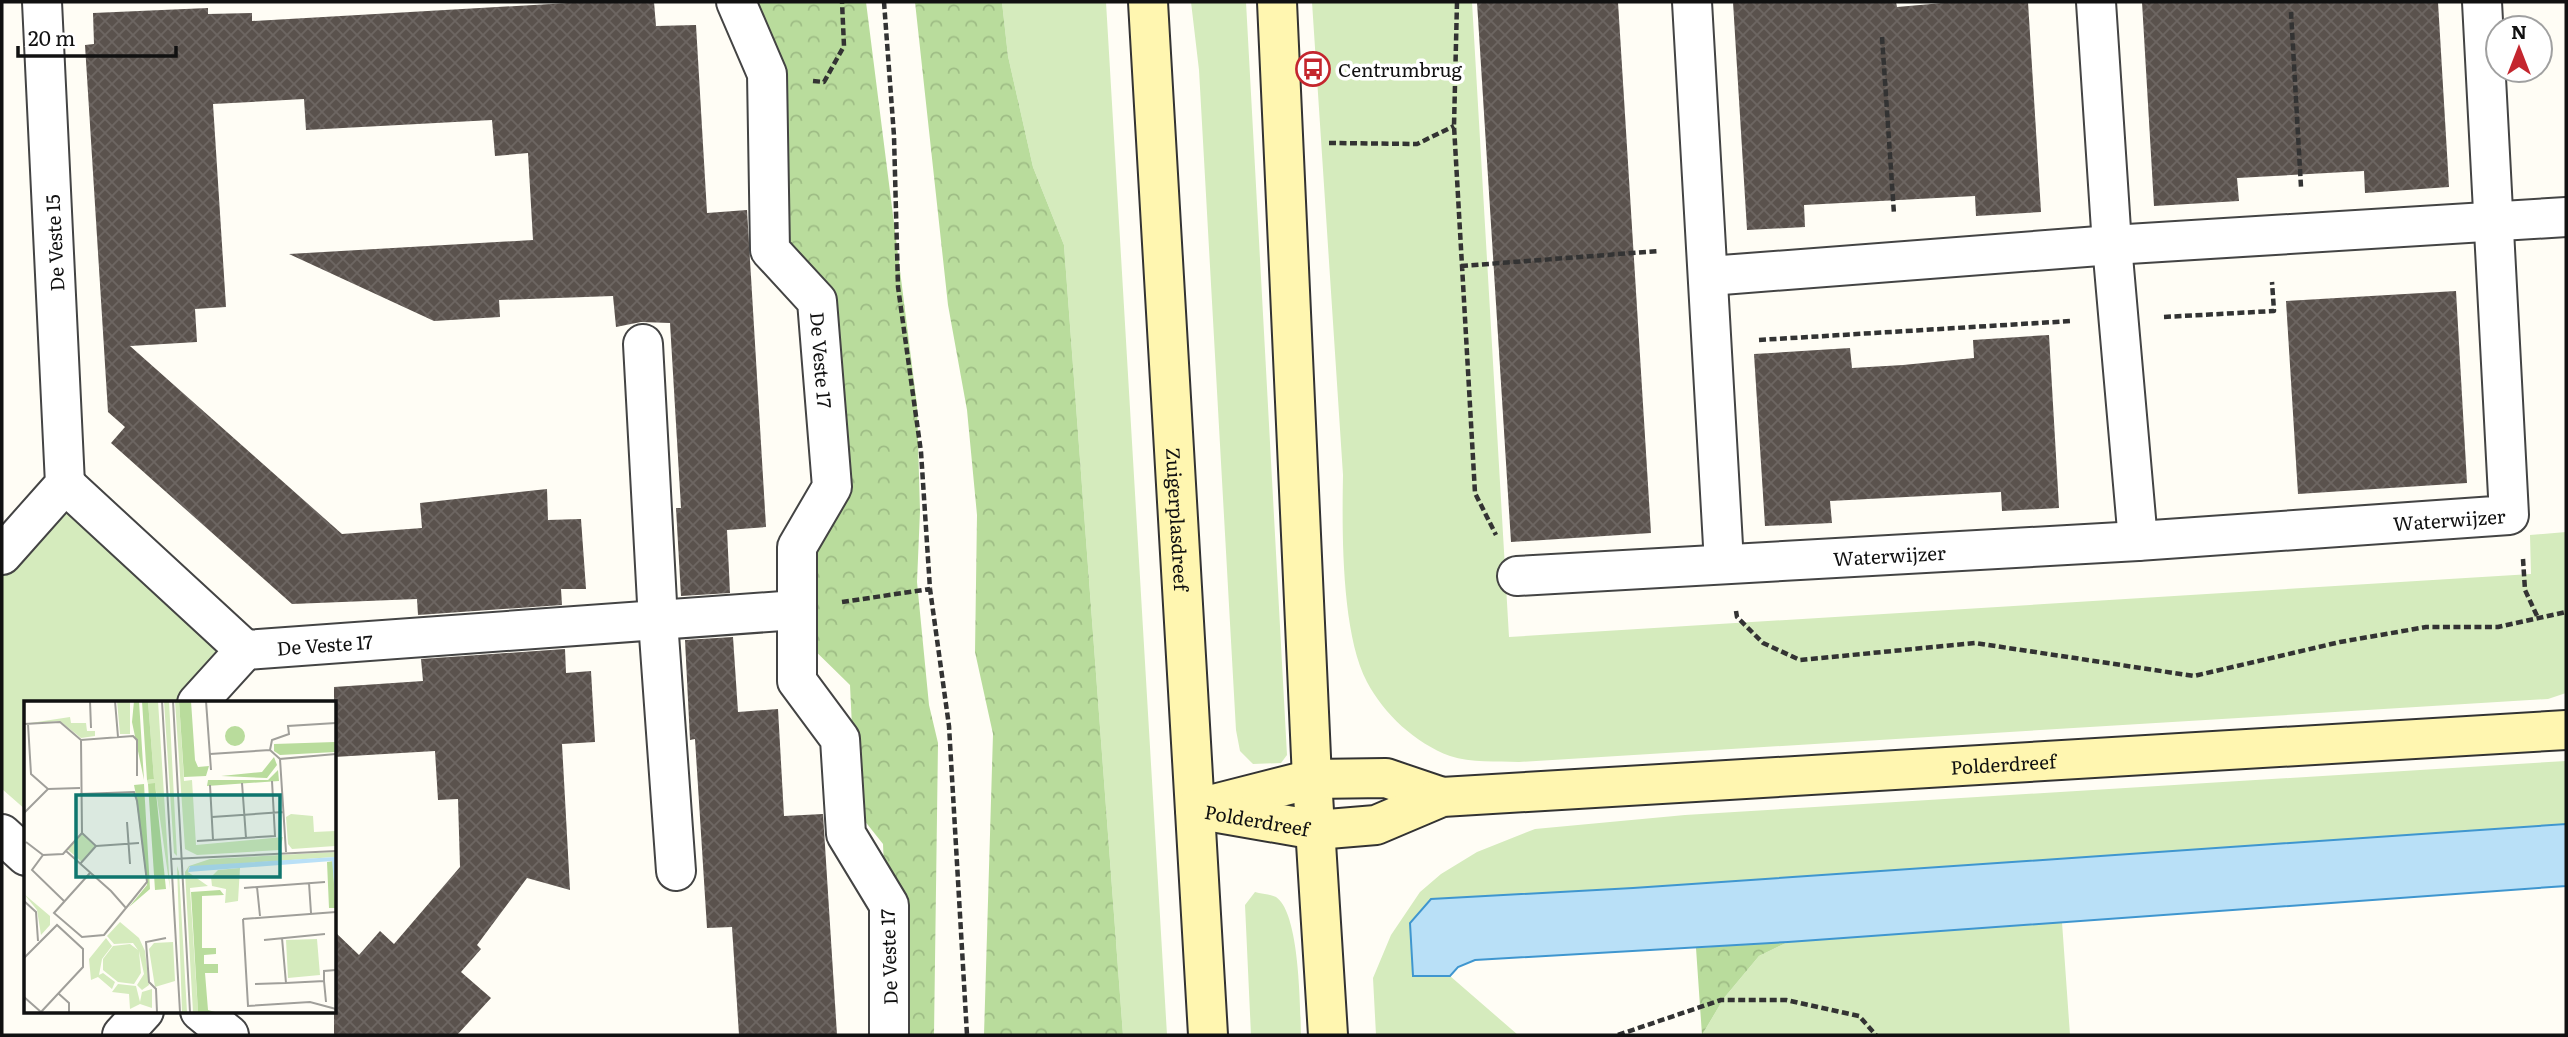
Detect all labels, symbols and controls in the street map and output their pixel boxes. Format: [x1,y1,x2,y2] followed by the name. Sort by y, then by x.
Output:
[18,14,175,58] scale bar
[2484,14,2554,84] north arrow
[2511,17,2527,45] text: N
[28,21,75,52] text: 20 m
[1294,50,1332,88] bus stop icon: Centrumbrug
[1338,55,1463,83] place label: Centrumbrug
[37,194,71,292] street label: De Veste 15
[804,311,840,410] street label: De Veste 17
[1160,447,1196,593] street label: Zuigerplasdreef
[2392,501,2507,537] street label: Waterwijzer
[1832,538,1947,572] street label: Waterwijzer
[276,627,374,662] street label: De Veste 17
[24,701,336,1012] inset map
[1950,746,2059,781] street label: Polderdreef
[1203,797,1313,843] street label: Polderdreef
[872,908,904,1006] street label: De Veste 17

